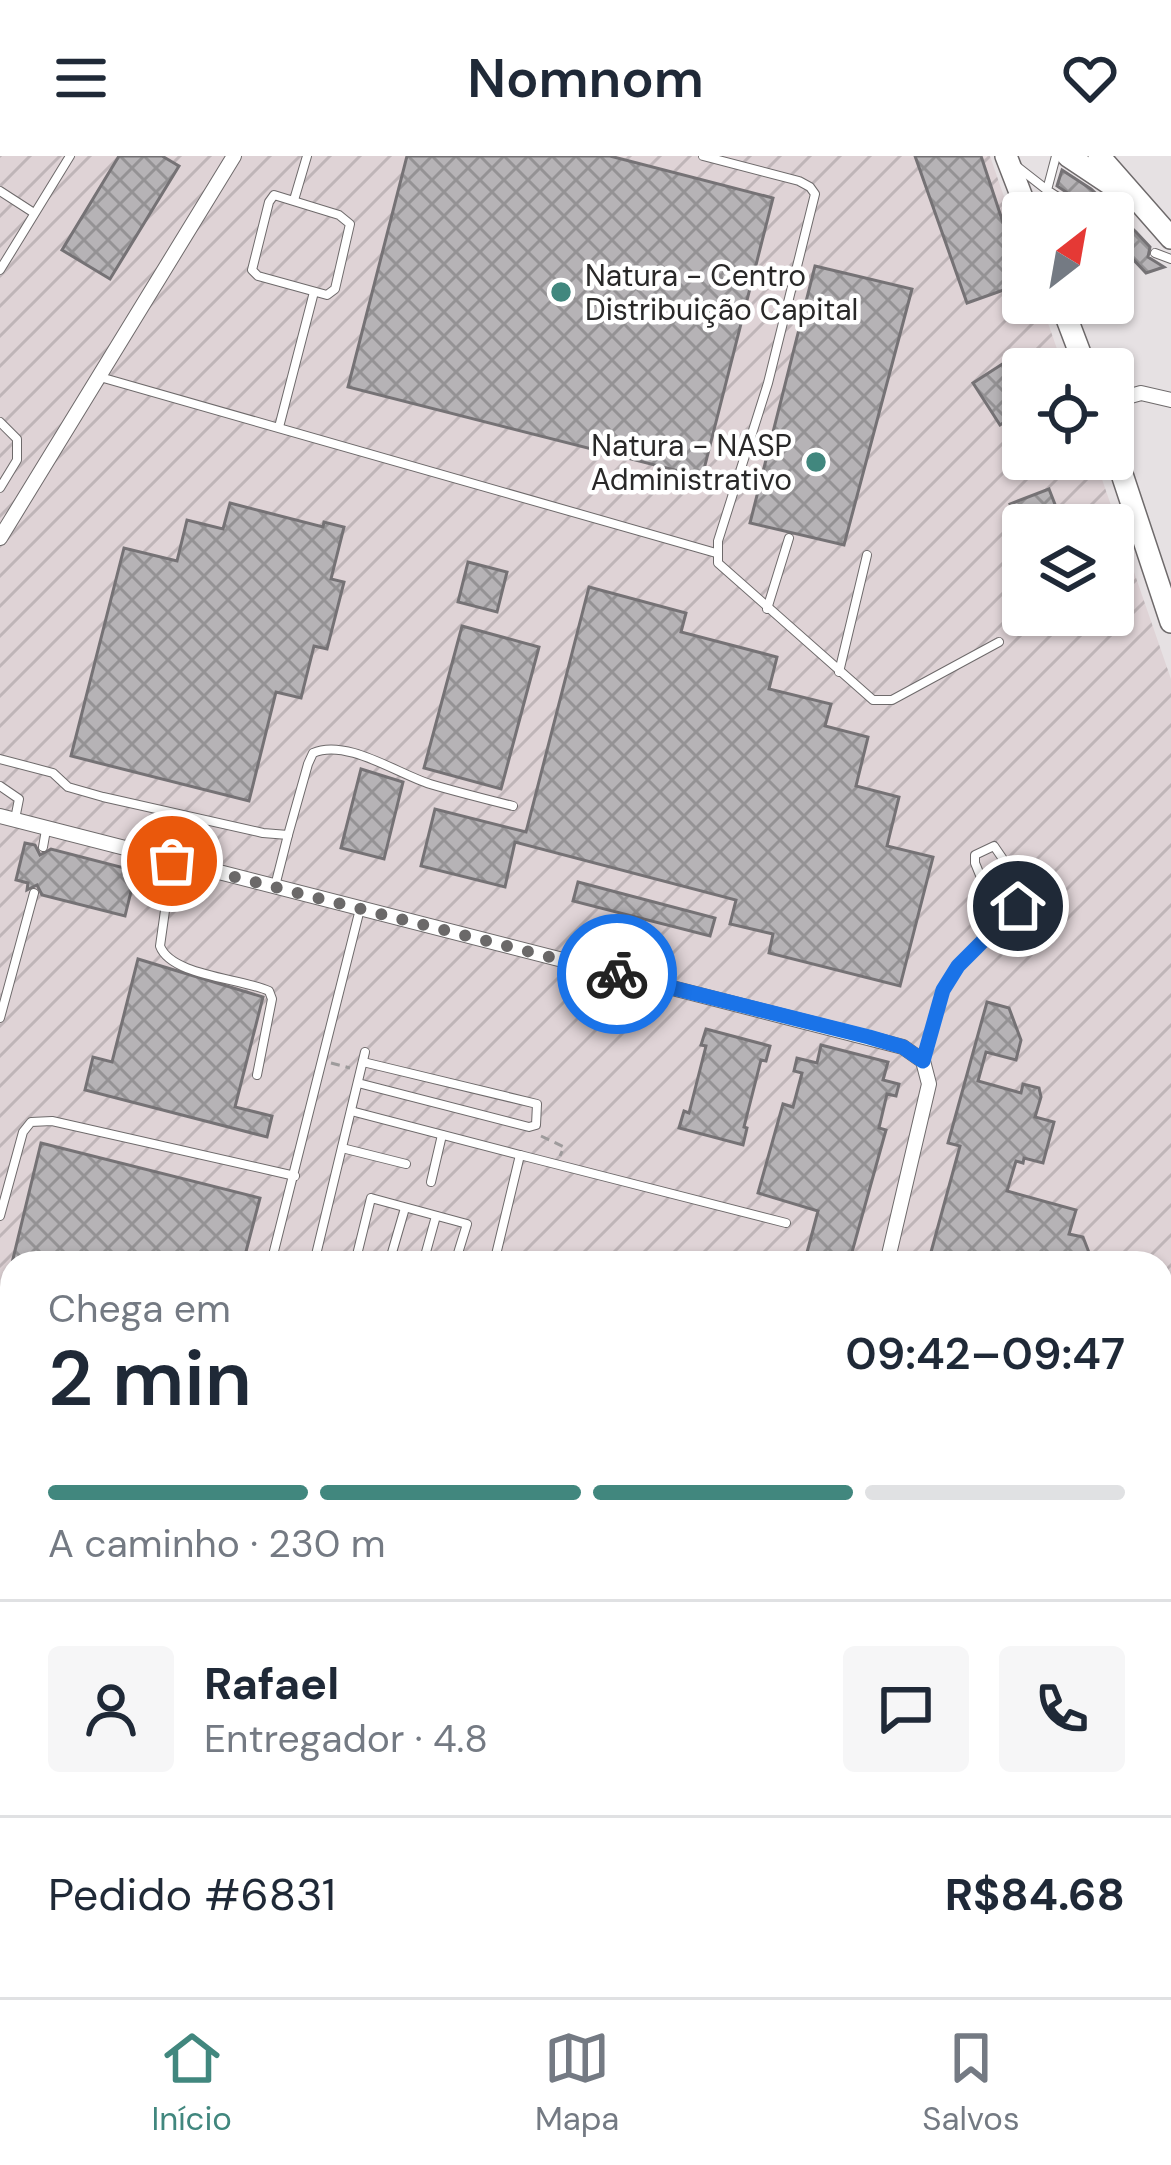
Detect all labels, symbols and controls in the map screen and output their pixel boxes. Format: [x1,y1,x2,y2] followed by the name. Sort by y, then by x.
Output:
[467,43,704,114] text: Nomnom
[48,45,114,111] icon: menu
[1057,45,1123,111] icon: heart
[1002,192,1134,324] north arrow
[1002,192,1134,636] map controls
[585,256,858,329] place label: Natura - Centro Distribuição Capital
[548,279,574,305] marker: Natura - Centro Distribuição Capital
[1002,348,1134,480] button: locate
[591,426,792,499] place label: Natura - NASP Administrativo
[803,449,829,475] marker: Natura - NASP Administrativo
[1002,504,1134,636] button: layers
[121,810,223,912] pin
[139,828,205,894] icon: bag
[967,855,1069,957] pin
[985,873,1051,939] icon: home
[557,914,677,1034] courier
[584,941,650,1007] icon: bike
[48,1283,231,1334] text: Chega em
[845,1324,1125,1383] text: 09:42–09:47
[48,1328,252,1429] text: 2 min
[48,1518,386,1569] text: A caminho · 230 m
[48,1646,174,1772] button: person
[843,1646,969,1772] button: chat
[999,1646,1125,1772] button: phone
[204,1654,339,1713] text: Rafael
[204,1713,488,1764] text: Entregador · 4.8
[48,1865,336,1924] text: Pedido #6831
[945,1865,1125,1924] text: R$84.68
[152,2025,232,2140] tab: Início
[535,2025,619,2140] tab: Mapa
[922,2025,1019,2140] tab: Salvos

